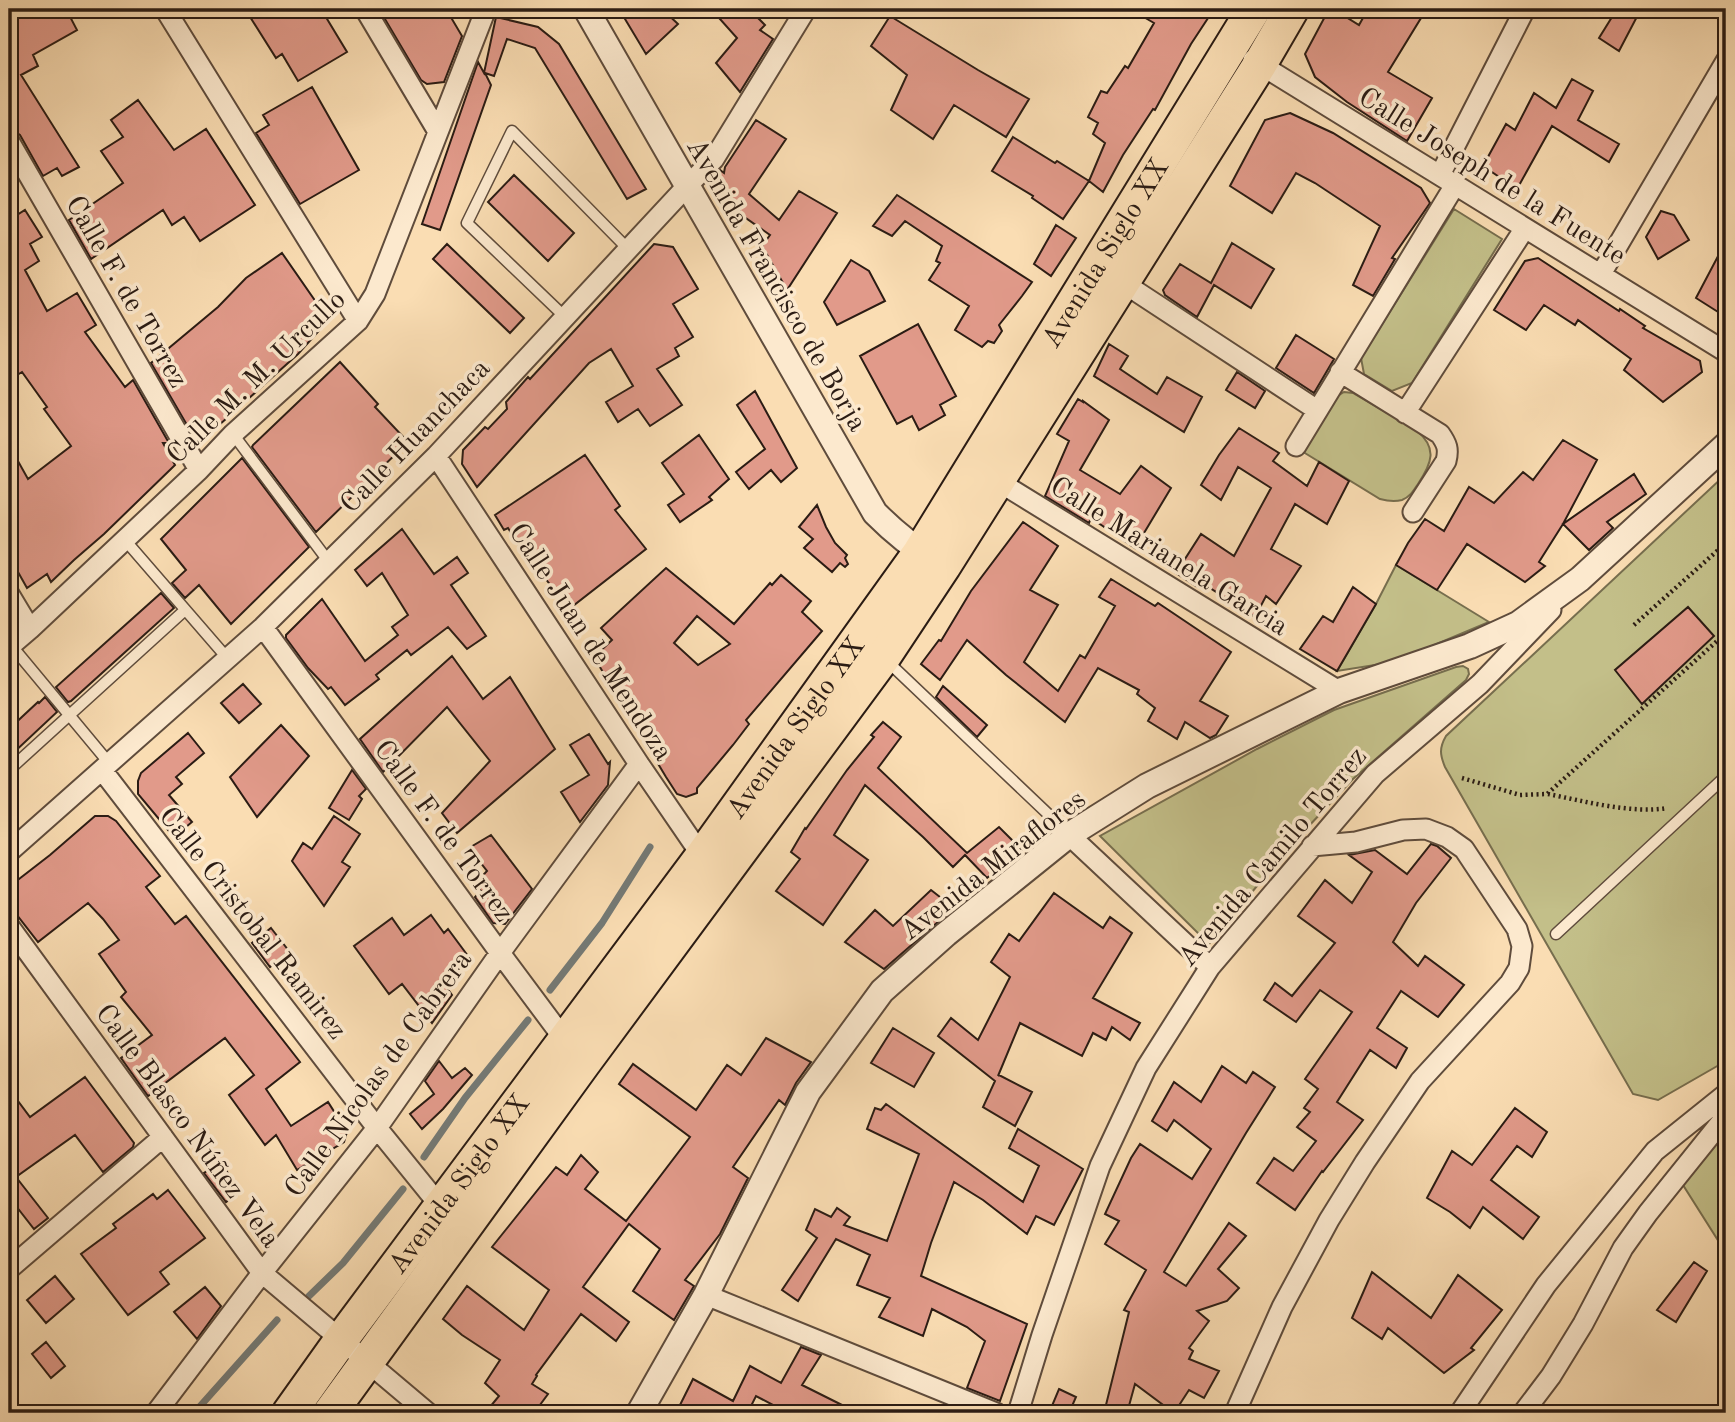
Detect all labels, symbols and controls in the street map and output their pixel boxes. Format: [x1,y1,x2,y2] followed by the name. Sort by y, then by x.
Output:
[1353,84,1630,271] street label: Calle Joseph de la Fuente
[680,134,871,437] street label: Avenida Francisco de Borja
[1038,155,1175,354] street label: Avenida Siglo XX
[59,192,192,393] street label: Calle F. de Torrez
[162,286,352,470] street label: Calle M. M. Urcullo
[336,355,496,519] street label: Calle Huanchaca
[1044,473,1293,642] street label: Calle Marianela Garcia
[502,519,677,766] street label: Calle Juan de Mendoza
[722,633,871,825] street label: Avenida Siglo XX
[368,736,518,928] street label: Calle F. de Torrez
[1174,743,1373,973] street label: Avenida Camilo Torrez
[896,786,1092,947] street label: Avenida Miraflores
[153,803,351,1045] street label: Calle Cristobal Ramirez
[281,946,478,1203] street label: Calle Nicolas de Cabrera
[89,1000,284,1254] street label: Calle Blasco Núñez Vela
[384,1090,536,1280] street label: Avenida Siglo XX

